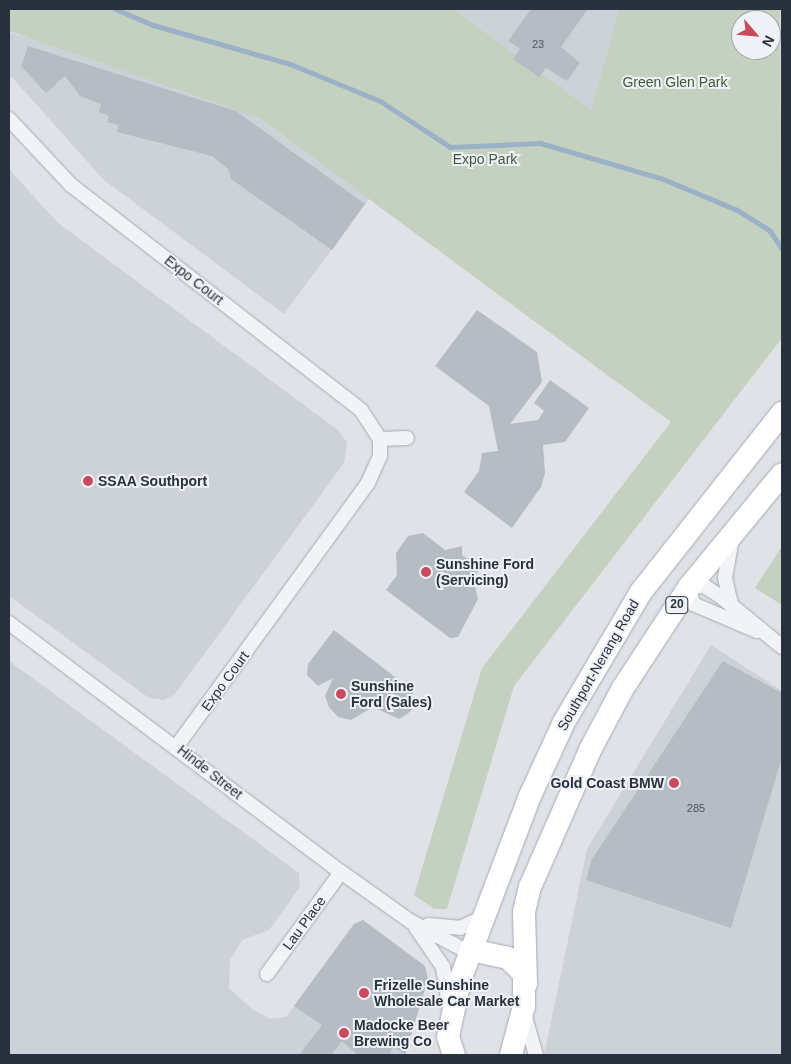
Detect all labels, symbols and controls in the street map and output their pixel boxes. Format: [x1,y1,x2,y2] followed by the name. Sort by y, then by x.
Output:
[731,10,781,60] north arrow
[759,33,778,49] text: N
[532,37,544,51] house number: 23
[622,74,728,90] park label: Green Glen Park
[453,151,517,167] park label: Expo Park
[161,252,227,308] street label: Expo Court
[98,473,208,489] place label: SSAA Southport
[82,475,94,487] marker: SSAA Southport
[436,556,534,588] place label: Sunshine Ford (Servicing)
[420,566,432,578] marker: Sunshine Ford (Servicing)
[554,596,642,734] street label: Southport-Nerang Road
[664,596,690,614] road number: 20
[198,648,252,714] street label: Expo Court
[351,678,432,710] place label: Sunshine Ford (Sales)
[335,688,347,700] marker: Sunshine Ford (Sales)
[174,741,246,803] street label: Hinde Street
[550,775,664,791] place label: Gold Coast BMW
[668,777,680,789] marker: Gold Coast BMW
[687,801,705,815] house number: 285
[279,893,329,953] street label: Lau Place
[374,977,519,1010] place label: Frizelle Sunshine Wholesale Car Market
[358,987,370,999] marker: Frizelle Sunshine Wholesale Car Market
[354,1017,449,1050] place label: Madocke Beer Brewing Co
[338,1027,350,1039] marker: Madocke Beer Brewing Co

